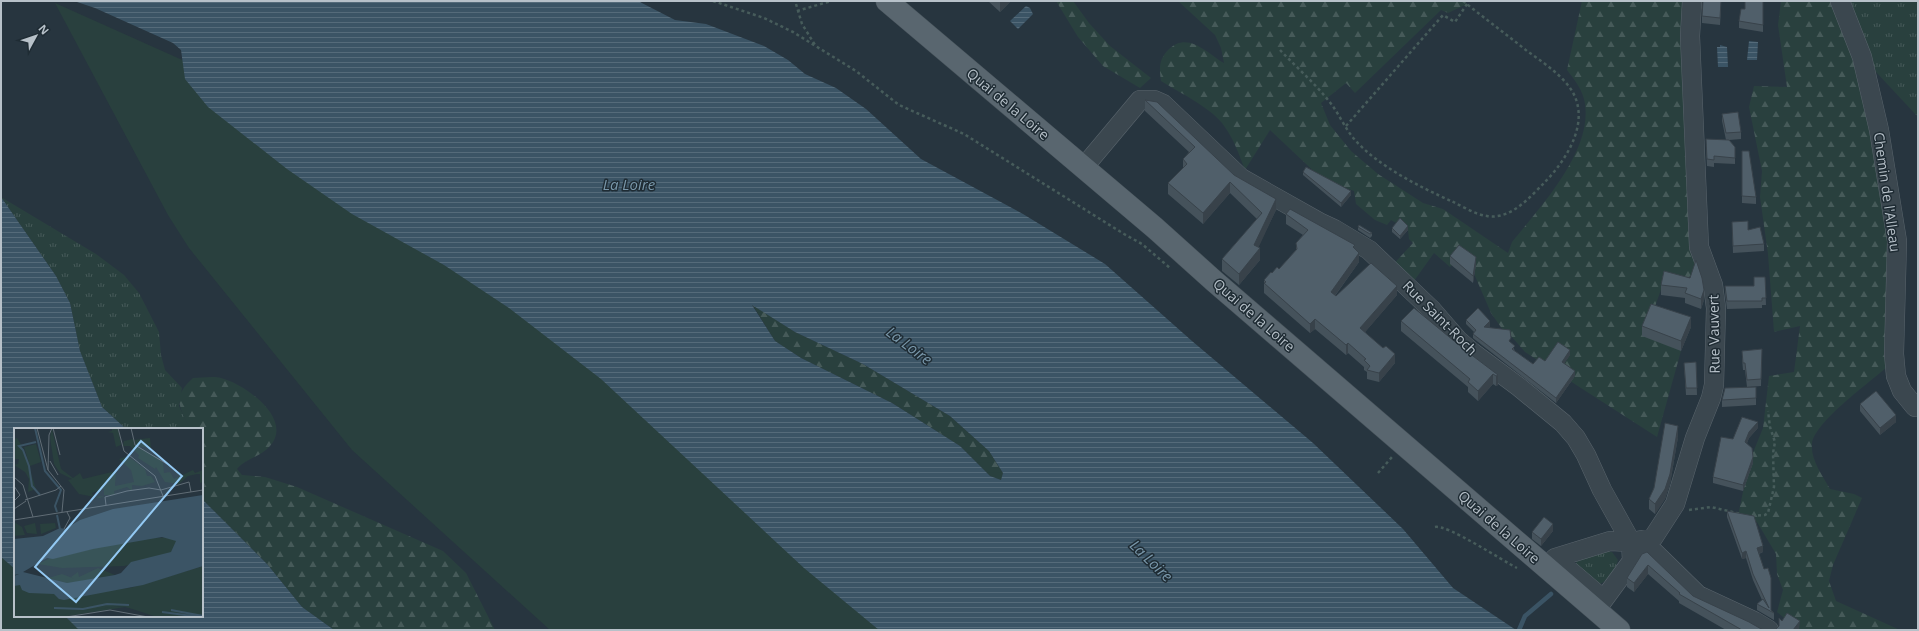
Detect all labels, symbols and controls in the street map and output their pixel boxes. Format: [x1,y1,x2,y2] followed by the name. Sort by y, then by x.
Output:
[16,16,56,56] north arrow
[35,21,53,38] text: N
[963,63,1054,144] street label: Quai de la Loire
[1870,131,1905,253] street label: Chemin de l'Alleau
[603,174,656,194] water label: La Loire
[1209,274,1299,355] street label: Quai de la Loire
[1399,276,1482,359] street label: Rue Saint-Roch
[1703,294,1724,374] street label: Rue Vauvert
[883,321,937,369] water label: La Loire
[14,428,203,617] inset map
[1454,486,1544,567] street label: Quai de la Loire
[1126,535,1178,586] water label: La Loire

